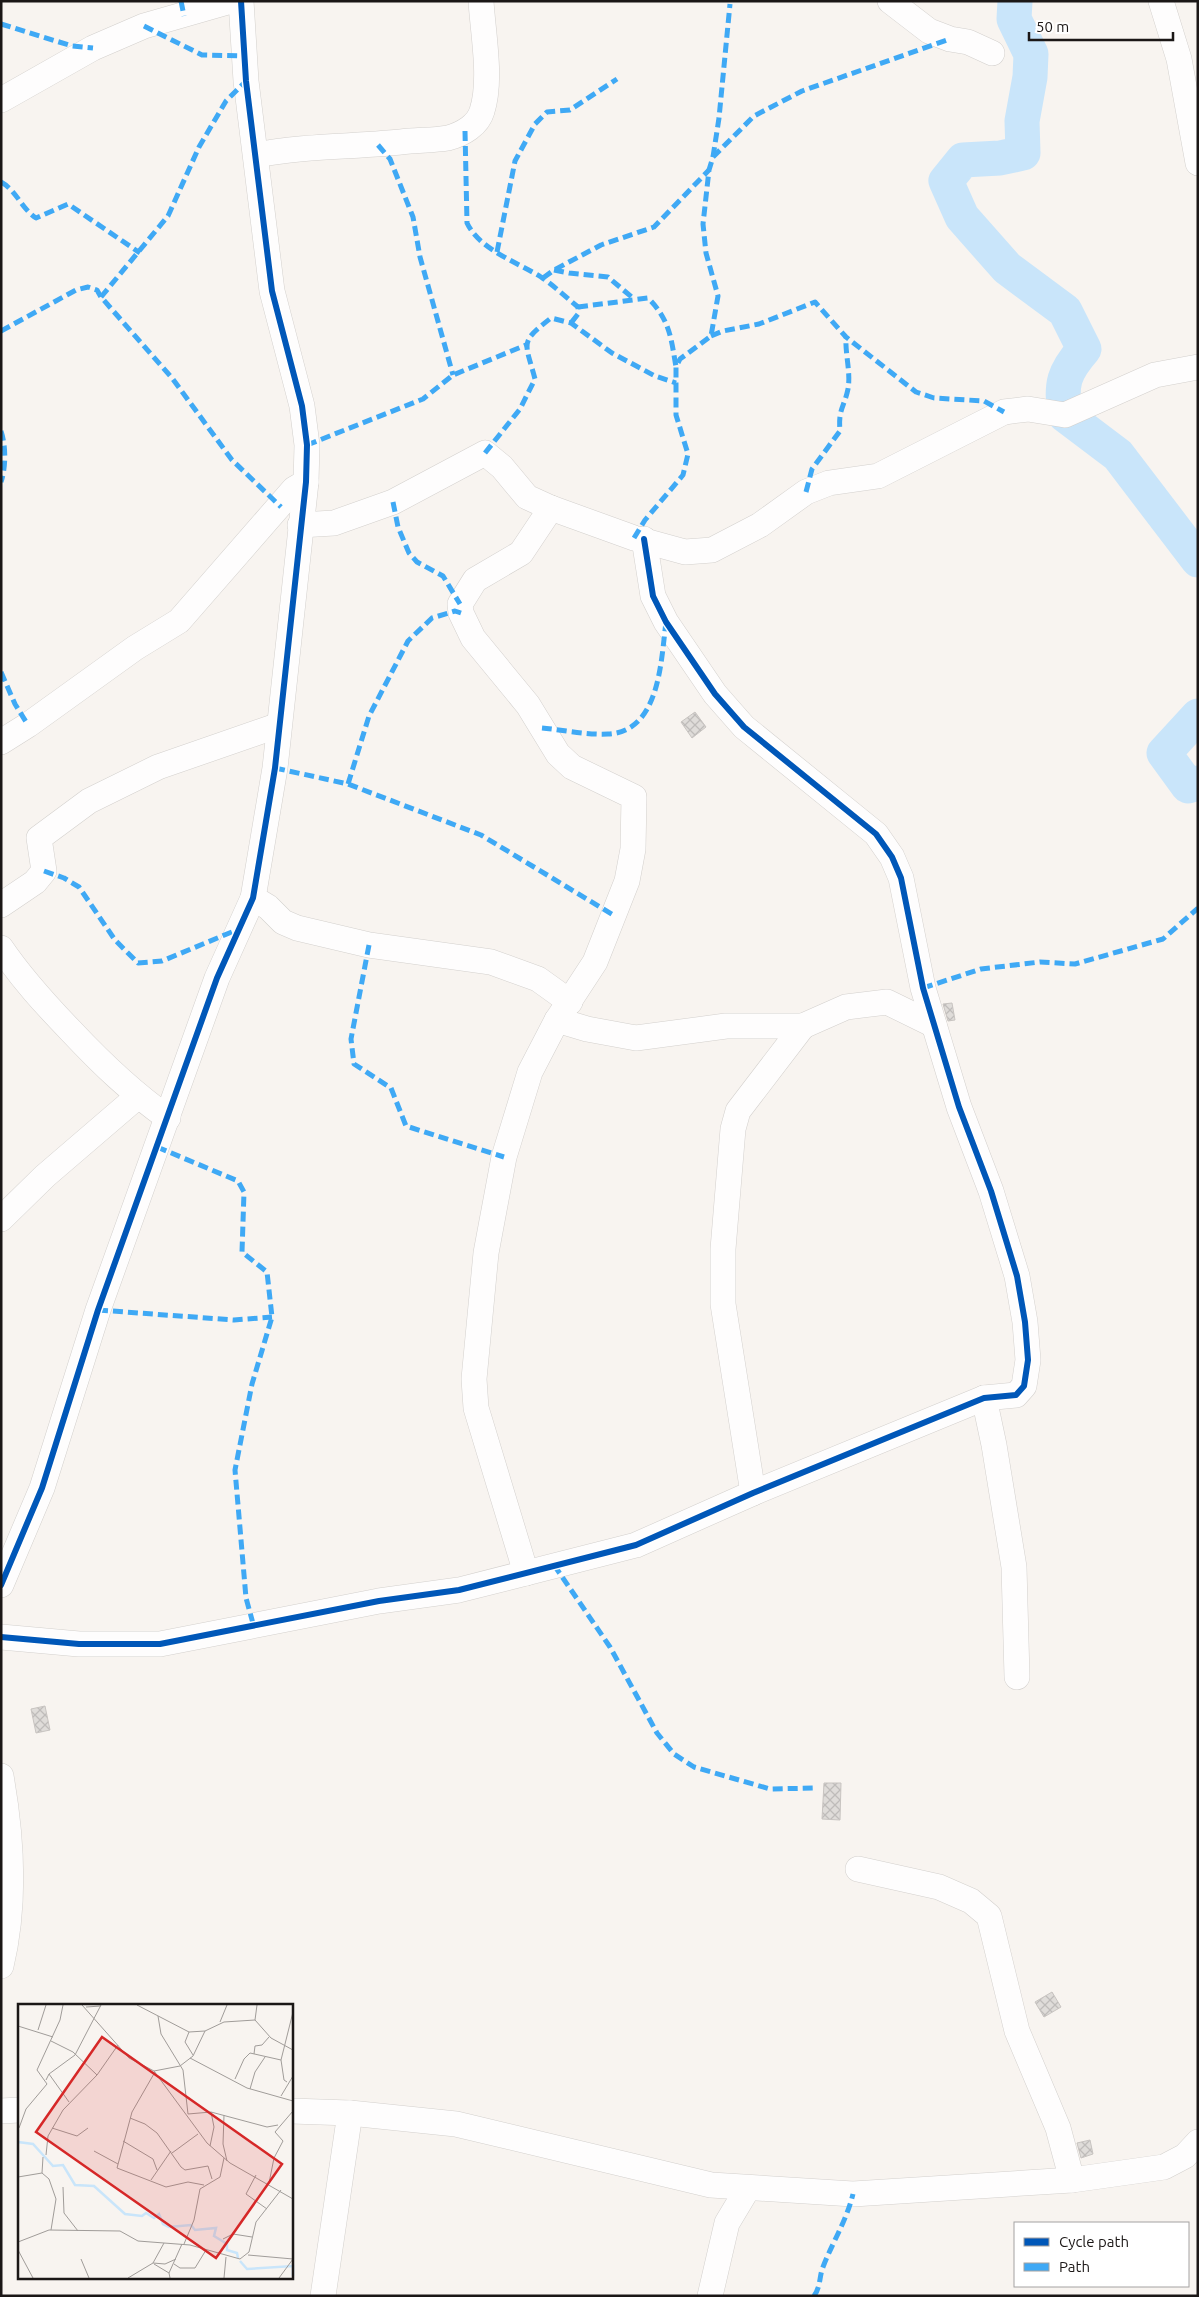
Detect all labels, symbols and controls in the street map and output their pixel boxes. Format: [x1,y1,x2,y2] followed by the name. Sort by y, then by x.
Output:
[1029,10,1173,42] scale bar
[1036,18,1069,35] text: 50 m
[18,2004,292,2280] inset map
[1014,2222,1189,2287] legend
[1059,2233,1129,2250] text: Cycle path
[1059,2258,1090,2275] text: Path

